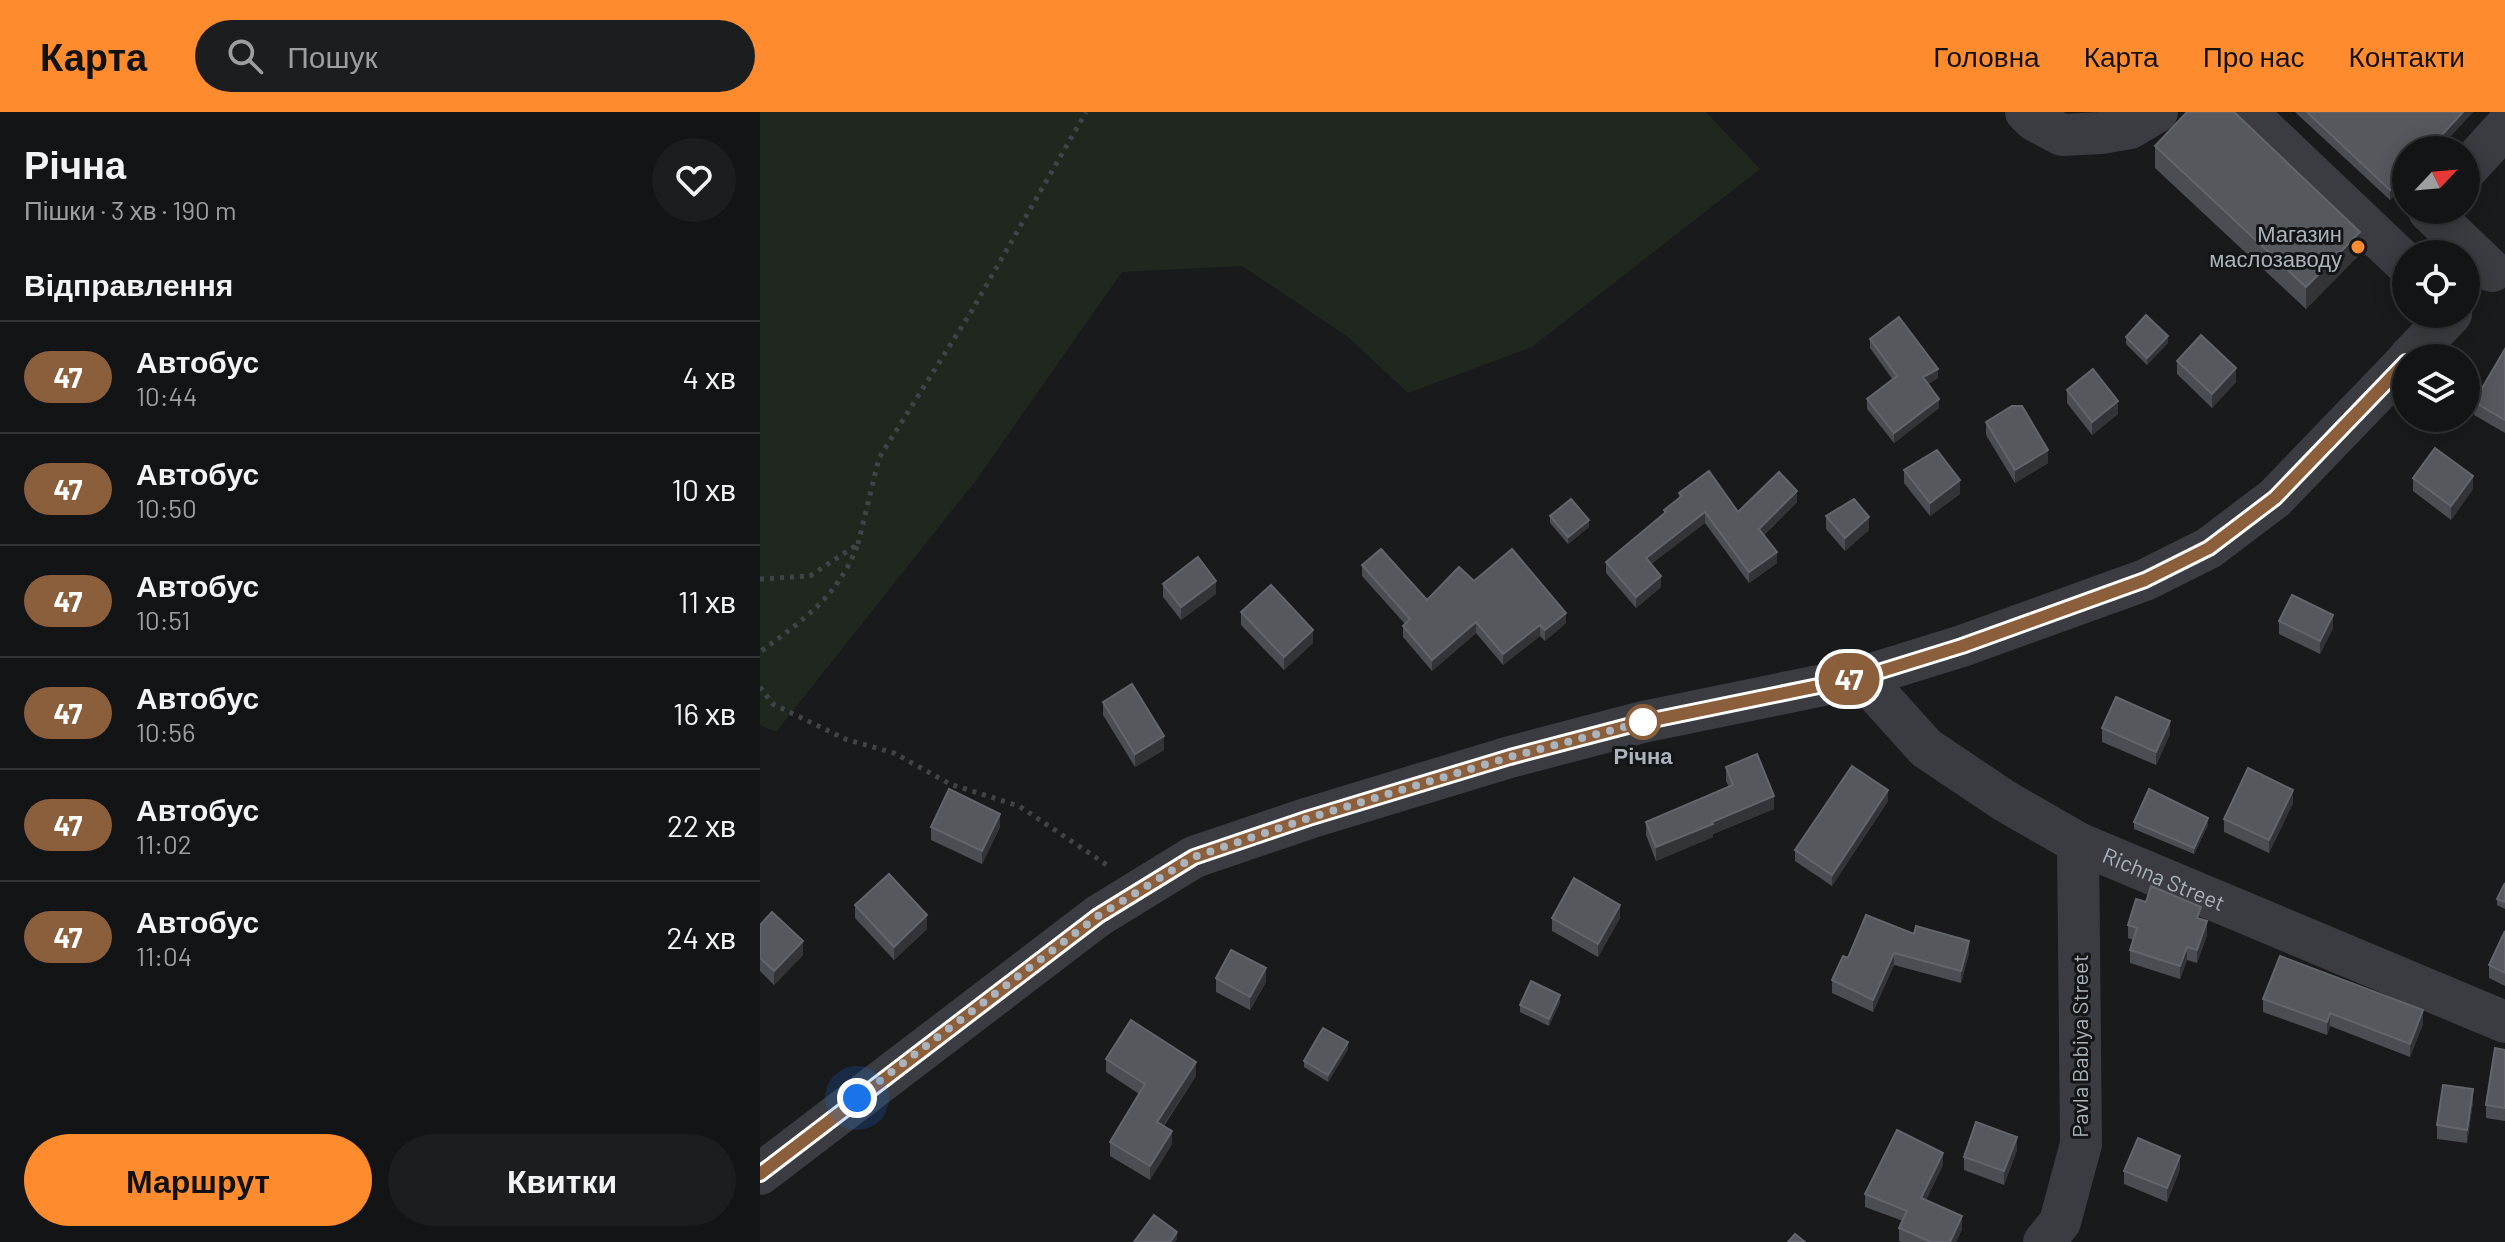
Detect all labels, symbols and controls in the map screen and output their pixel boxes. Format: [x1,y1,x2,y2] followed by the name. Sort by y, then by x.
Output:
[195,20,755,92] search box
[40,33,147,79] text: Карта
[223,34,267,78] icon: search
[287,38,378,74] text: Пошук
[1933,39,2040,73] text: Головна
[2084,39,2159,73] text: Карта
[2203,39,2305,73] text: Про нас
[2349,39,2465,73] text: Контакти
[2392,136,2480,224] north arrow
[2392,136,2480,432] map controls
[652,138,736,222] button: heart
[24,141,126,187] text: Річна
[24,194,236,225] text: Пішки · 3 хв · 190 m
[2209,220,2342,272] place label: Магазин маслозаводу
[2349,238,2367,256] marker: Магазин маслозаводу
[2392,240,2480,328] button: locate
[24,266,233,302] text: Відправлення
[136,343,259,379] text: Автобус
[2392,344,2480,432] button: layers
[683,359,736,395] text: 4 хв
[54,360,82,394] text: 47
[136,380,197,411] text: 10:44
[136,455,259,491] text: Автобус
[672,471,736,507] text: 10 хв
[54,472,82,506] text: 47
[136,492,197,523] text: 10:50
[136,567,259,603] text: Автобус
[678,583,736,619] text: 11 хв
[54,584,82,618] text: 47
[136,604,190,635] text: 10:51
[1813,653,1885,705] line badge: 47
[1835,662,1863,696] text: 47
[136,679,259,715] text: Автобус
[673,695,736,731] text: 16 хв
[54,696,82,730] text: 47
[1626,705,1660,739] marker: Річна
[136,716,195,747] text: 10:56
[1613,742,1673,768] place label: Річна
[136,791,259,827] text: Автобус
[667,807,736,843] text: 22 хв
[54,808,82,842] text: 47
[136,828,192,859] text: 11:02
[2099,841,2229,915] street label: Richna Street
[136,903,259,939] text: Автобус
[666,919,736,955] text: 24 хв
[54,920,82,954] text: 47
[136,940,192,971] text: 11:04
[2066,954,2092,1138] street label: Pavla Babiya Street
[837,1078,877,1118] your location
[24,1134,372,1226] button: Маршрут
[388,1134,736,1226] button: Квитки

